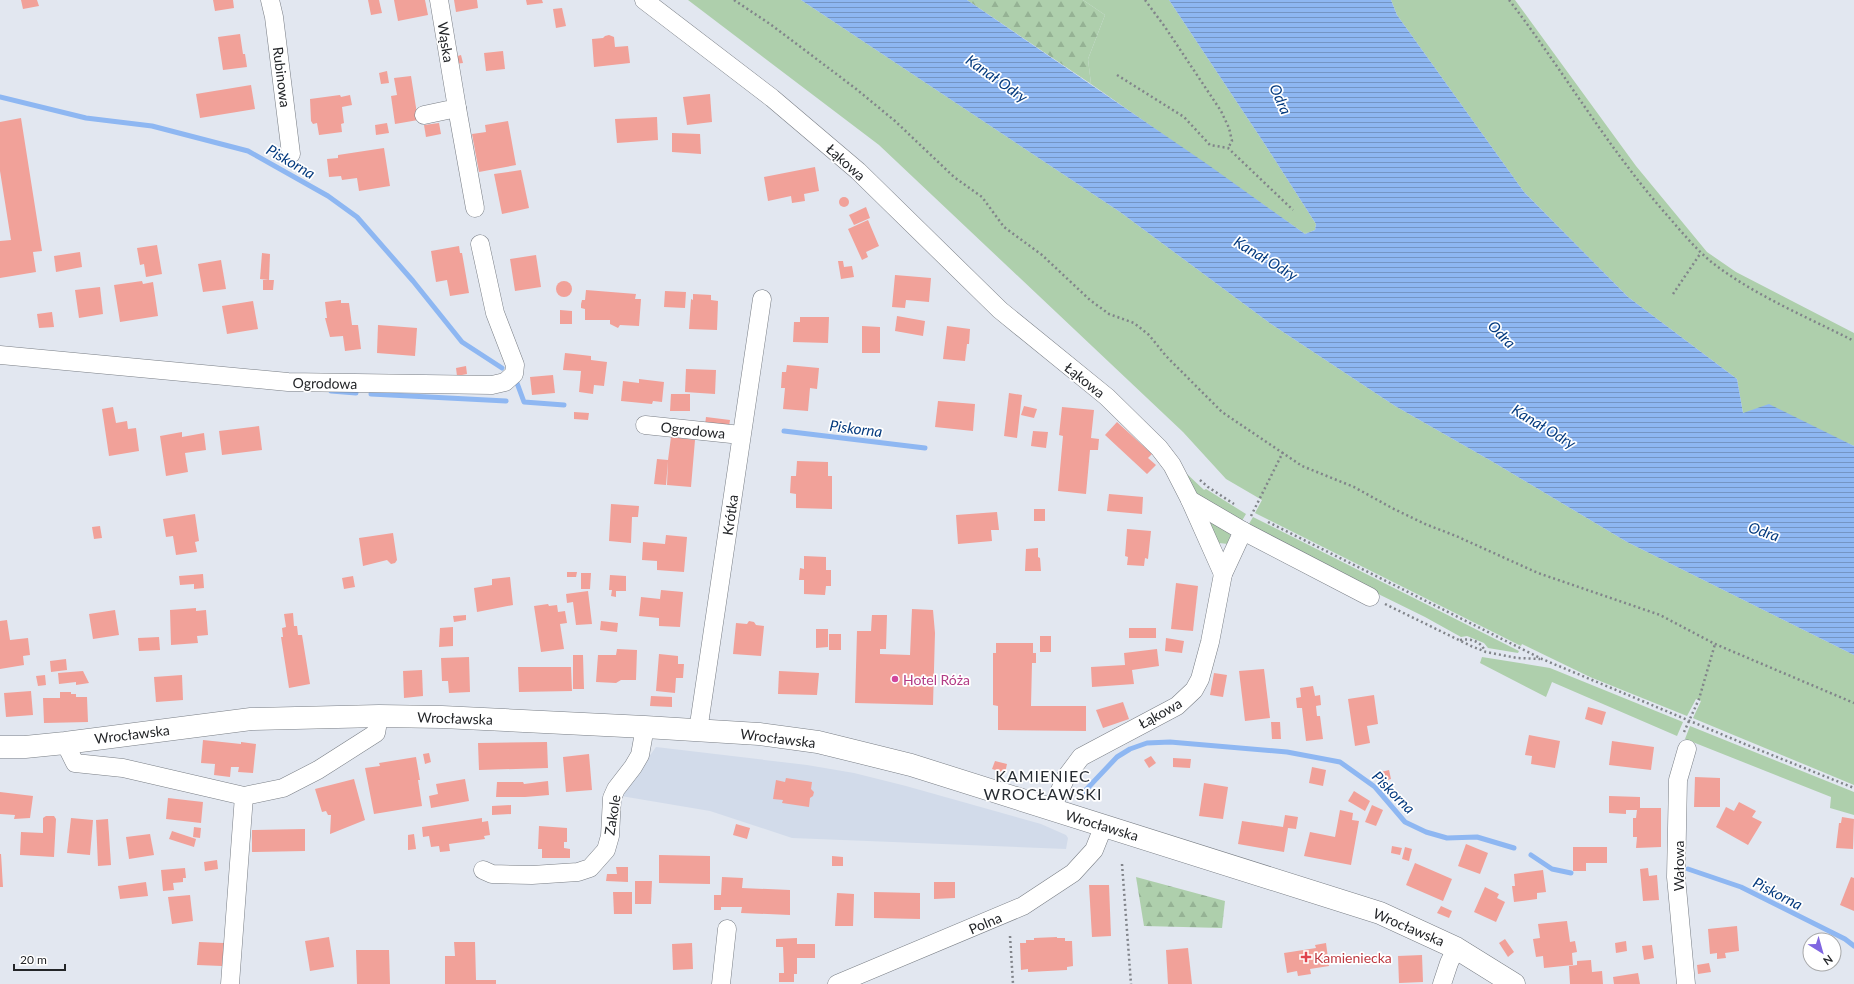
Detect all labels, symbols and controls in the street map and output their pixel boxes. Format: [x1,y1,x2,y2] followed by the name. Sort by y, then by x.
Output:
[434,21,458,64] street label: Wąska
[270,46,294,108] street label: Rubinowa
[963,50,1032,106] water label: Kanał Odry
[1266,81,1296,117] water label: Odra
[264,140,319,182] water label: Piskorna
[823,140,869,184] street label: Łąkowa
[1231,232,1302,284] water label: Kanał Odry
[1485,317,1520,352] water label: Odra
[1061,359,1109,401] street label: Łąkowa
[293,374,357,392] street label: Ogrodowa
[1509,400,1580,452] water label: Kanał Odry
[829,416,884,440] water label: Piskorna
[660,418,726,442] street label: Ogrodowa
[719,493,741,536] street label: Krótka
[1746,518,1782,545] water label: Odra
[903,671,970,688] place label: Hotel Róża
[890,674,900,684] marker: Hotel Róża
[1135,694,1185,732] street label: Łąkowa
[417,708,493,728] street label: Wrocławska
[93,721,171,747] street label: Wrocławska
[739,725,817,751] street label: Wrocławska
[984,766,1102,803] district label: KAMIENIEC WROCŁAWSKI
[1369,767,1419,817] water label: Piskorna
[600,794,624,836] street label: Zakole
[1063,806,1141,844] street label: Wrocławska
[1670,841,1687,891] street label: Wałowa
[1750,873,1806,913] water label: Piskorna
[1371,904,1447,950] street label: Wrocławska
[966,909,1004,937] street label: Polna
[1802,932,1842,972] north arrow
[14,946,65,972] scale bar
[1314,949,1392,966] place label: Kamieniecka
[20,952,47,967] text: 20 m
[1301,952,1311,962] marker: Kamieniecka
[1821,953,1836,968] text: N

